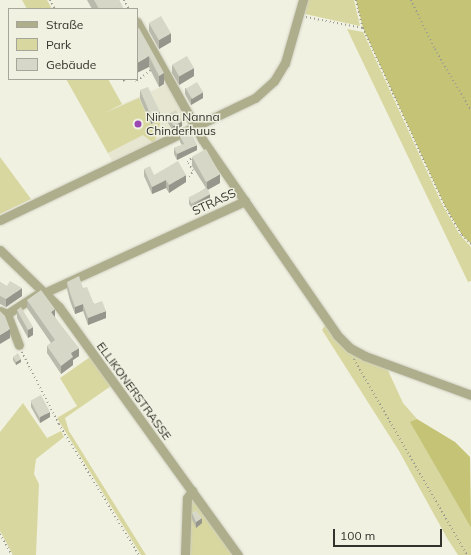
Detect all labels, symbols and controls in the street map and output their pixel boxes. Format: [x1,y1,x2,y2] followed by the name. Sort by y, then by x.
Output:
[8,8,138,80] legend
[46,17,83,32] text: Straße
[46,37,71,52] text: Park
[46,57,96,72] text: Gebäude
[146,110,220,138] place label: Ninna Nanna Chinderhuus
[133,119,143,129] marker: Ninna Nanna Chinderhuus
[190,186,238,218] street label: STRASS
[94,339,174,443] street label: ELLIKONERSTRASSE
[335,521,444,547] scale bar
[340,528,375,543] text: 100 m

